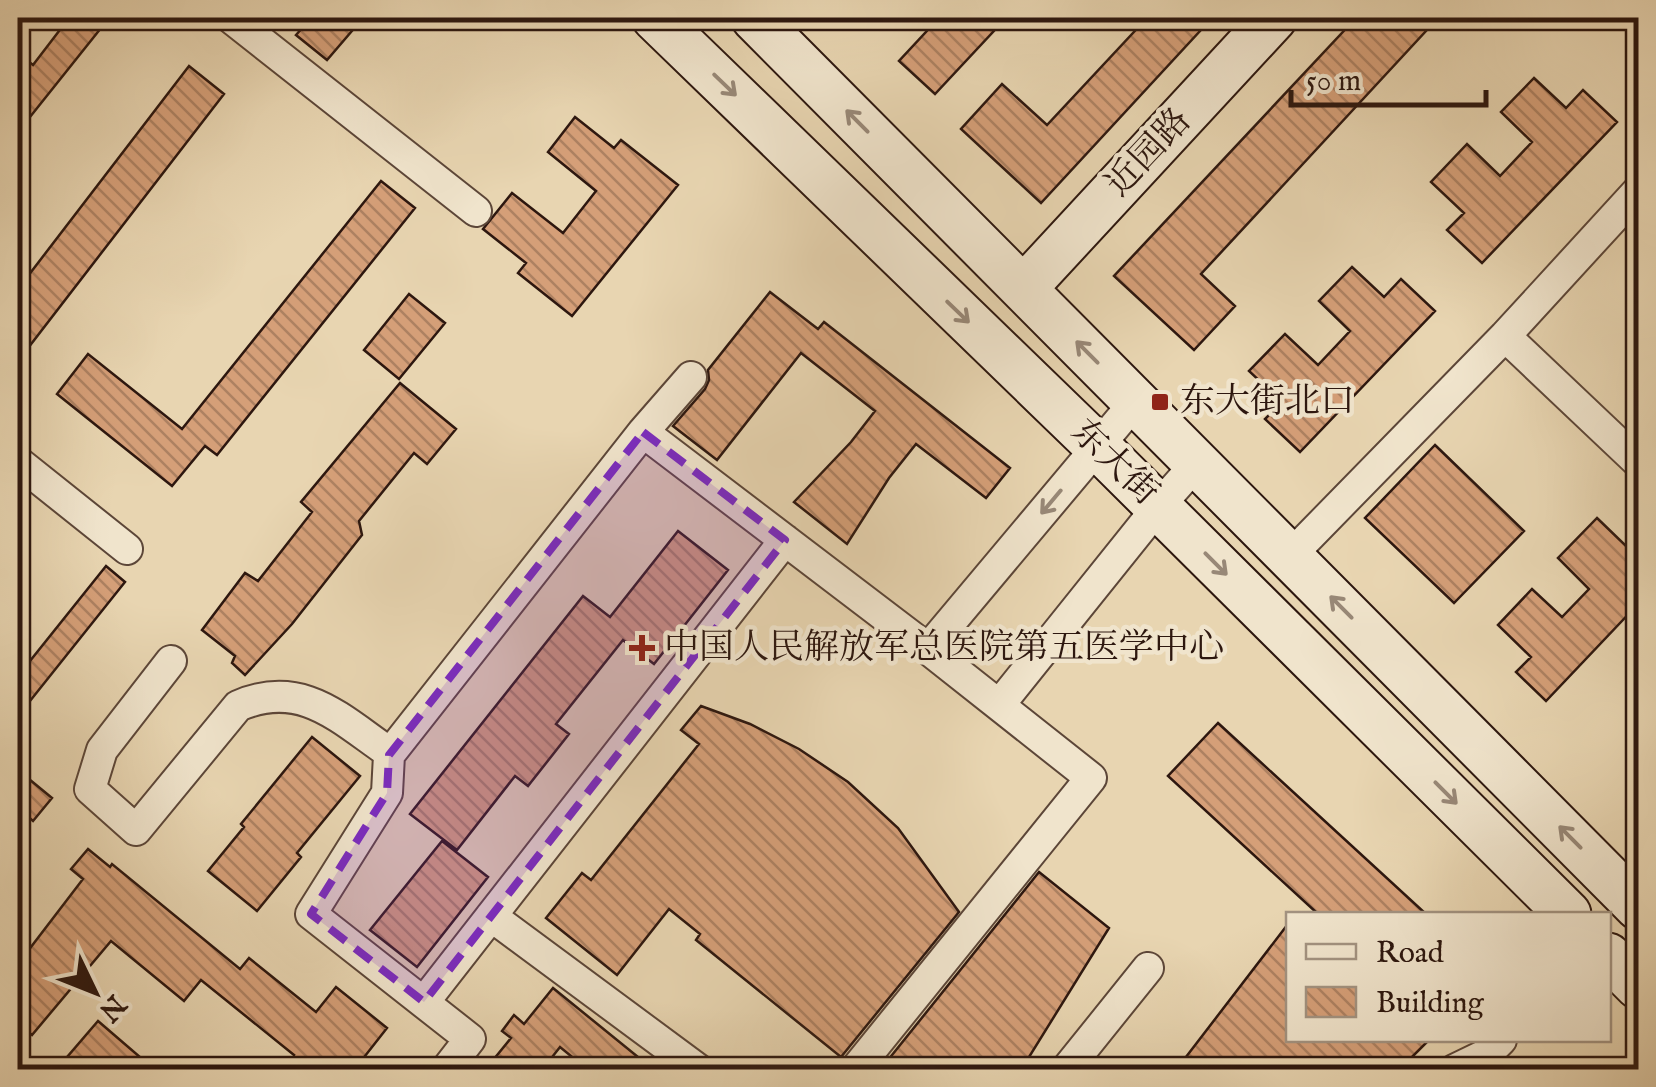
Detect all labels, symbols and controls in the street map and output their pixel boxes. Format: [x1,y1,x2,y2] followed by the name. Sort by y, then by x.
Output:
[1291,45,1486,107] scale bar
[1306,63,1361,101] text: 50 m
[713,73,737,97] one-way arrow
[1097,99,1201,207] street label: 近园路
[846,110,870,134] one-way arrow
[946,300,970,324] one-way arrow
[1075,340,1099,364] one-way arrow
[1180,380,1355,425] place label: 东大街北口
[1149,391,1171,413] marker: 东大街北口
[1061,410,1167,516] street label: 东大街
[1040,489,1062,515] one-way arrow
[1203,551,1227,575] one-way arrow
[1329,595,1353,619] one-way arrow
[664,626,1224,671] place label: 中国人民解放军总医院第五医学中心
[629,635,655,661] marker: 中国人民解放军总医院第五医学中心
[1433,781,1457,805] one-way arrow
[1558,826,1582,850] one-way arrow
[1286,912,1611,1042] legend
[1376,935,1445,973] text: Road
[45,942,145,1042] north arrow
[1376,985,1485,1023] text: Building
[90,986,133,1028] text: N

